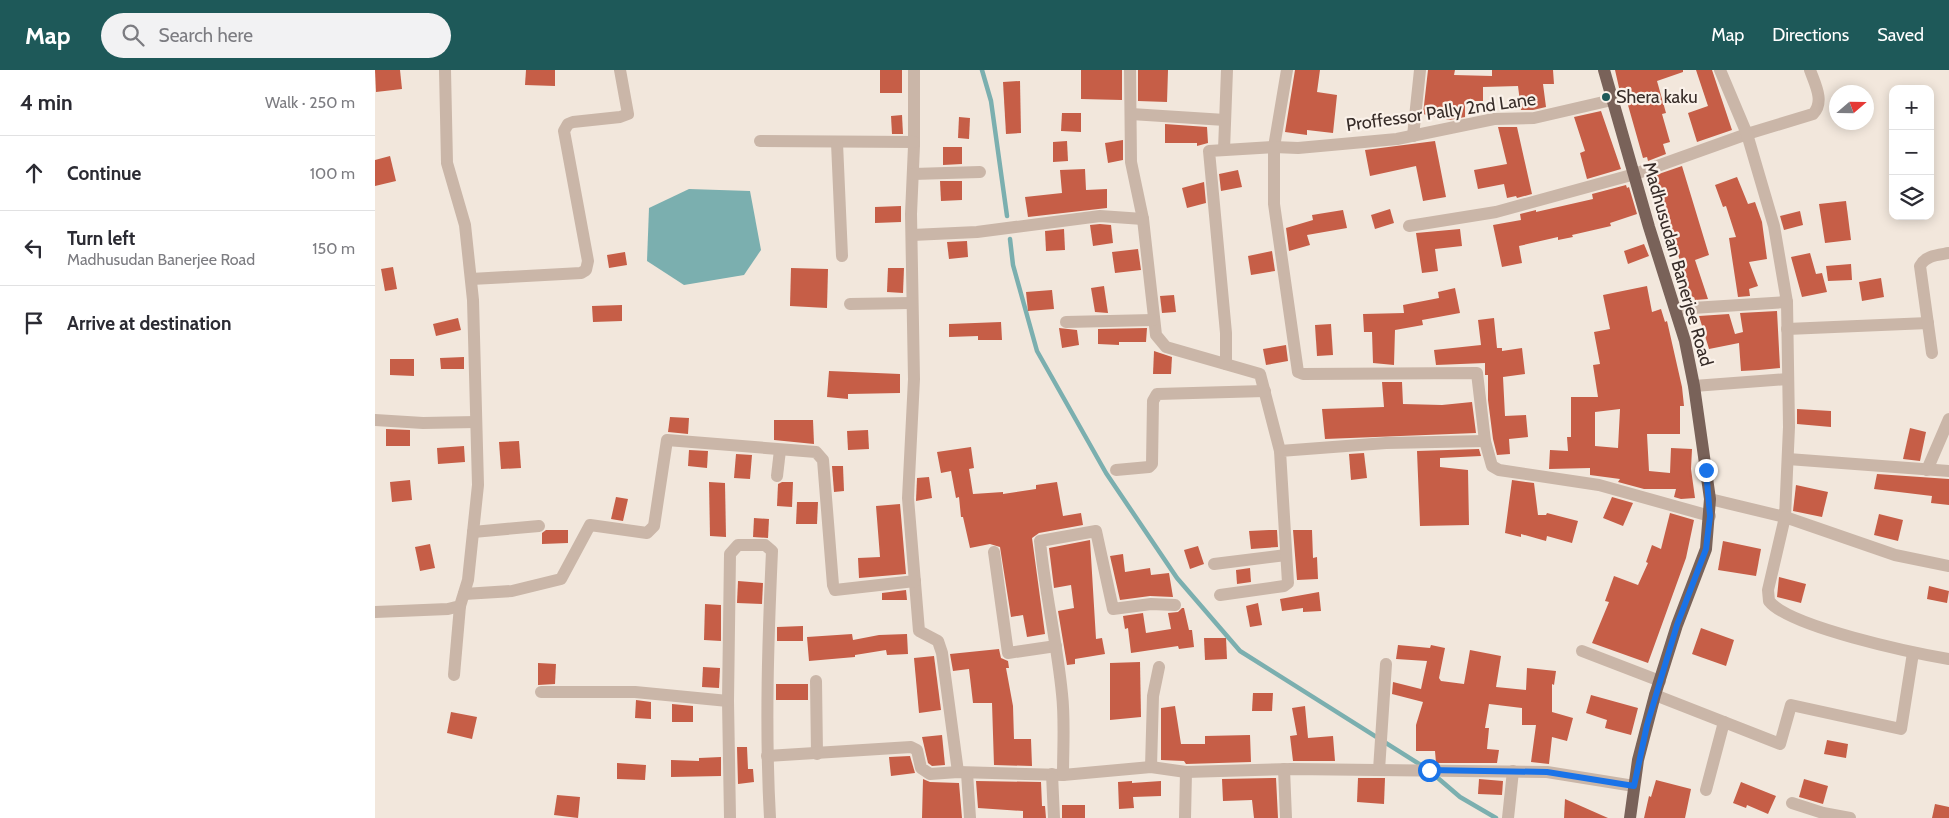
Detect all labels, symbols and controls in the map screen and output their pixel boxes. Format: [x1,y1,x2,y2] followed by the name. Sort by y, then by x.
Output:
[101,13,451,58] search box
[25,21,71,50] text: Map
[119,21,147,49] icon: search
[159,24,253,47] text: Search here
[1711,24,1744,46] text: Map
[1772,24,1849,46] text: Directions
[1877,24,1924,46] text: Saved
[1829,85,1874,130] north arrow
[1889,85,1934,220] map controls
[1889,85,1934,130] button: +
[1616,86,1698,108] place label: Shera kaku
[1345,88,1537,136] street label: Proffessor Pally 2nd Lane
[20,90,73,115] text: 4 min
[1600,91,1612,103] marker: Shera kaku
[265,93,355,112] text: Walk · 250 m
[1889,130,1934,175] button: −
[20,159,48,187] icon: ahead
[1638,159,1718,369] street label: Madhusudan Banerjee Road
[67,162,141,185] text: Continue
[310,164,355,183] text: 100 m
[1889,175,1934,220] button: layers
[67,227,135,250] text: Turn left
[20,234,48,262] icon: left
[312,239,355,258] text: 150 m
[67,250,255,269] text: Madhusudan Banerjee Road
[20,309,48,337] icon: arrive
[67,312,231,335] text: Arrive at destination
[1695,459,1718,482] route end
[1418,759,1441,782] route start

